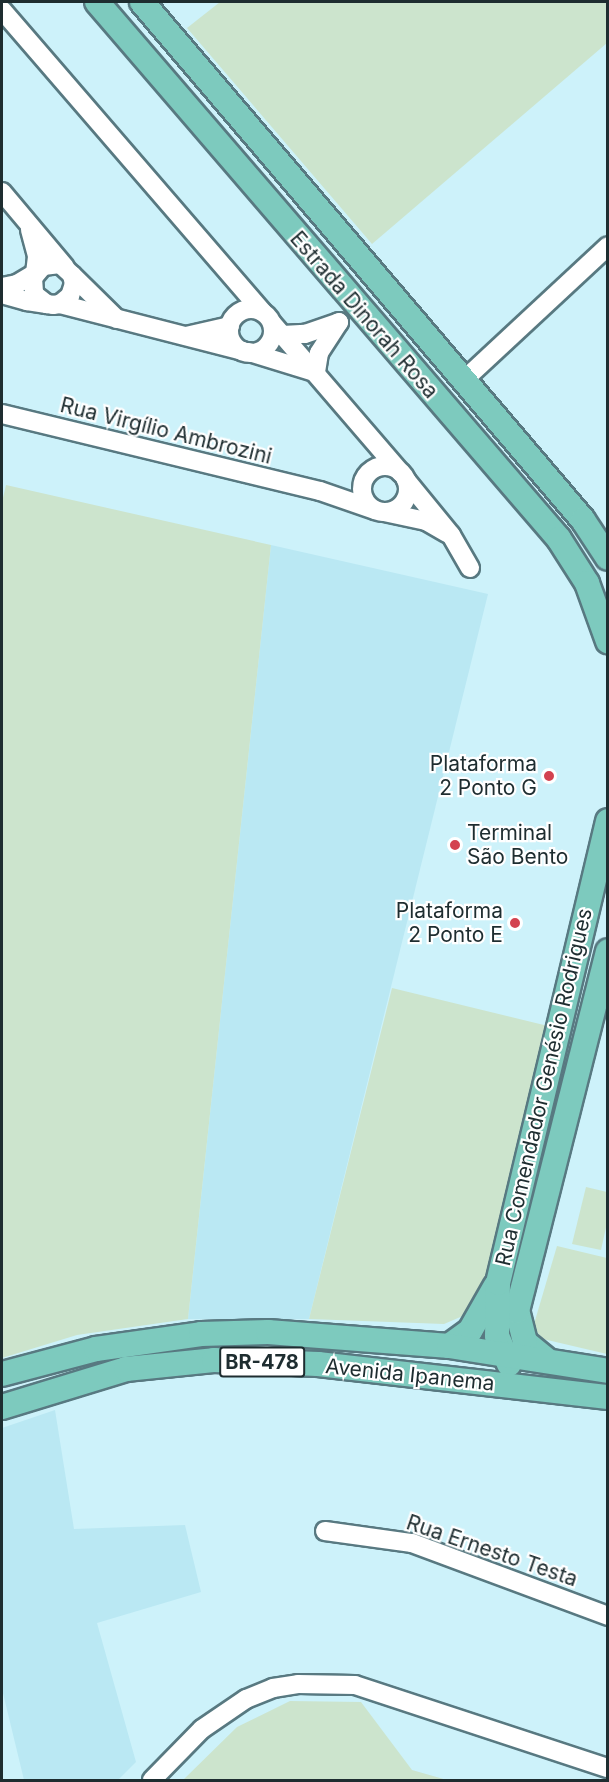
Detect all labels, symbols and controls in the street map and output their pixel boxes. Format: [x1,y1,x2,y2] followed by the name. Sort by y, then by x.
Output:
[285,226,443,404] street label: Estrada Dinorah Rosa
[58,393,274,469] street label: Rua Virgílio Ambrozini
[430,751,537,801] place label: Plataforma 2 Ponto G
[542,769,556,783] marker: Plataforma 2 Ponto G
[467,820,568,870] place label: Terminal São Bento
[448,838,462,852] marker: Terminal São Bento
[396,898,503,948] place label: Plataforma 2 Ponto E
[491,906,597,1268] street label: Rua Comendador Genésio Rodrigues
[508,916,522,930] marker: Plataforma 2 Ponto E
[218,1345,306,1379] road number: BR-478
[324,1354,496,1396] street label: Avenida Ipanema
[403,1510,581,1592] street label: Rua Ernesto Testa

